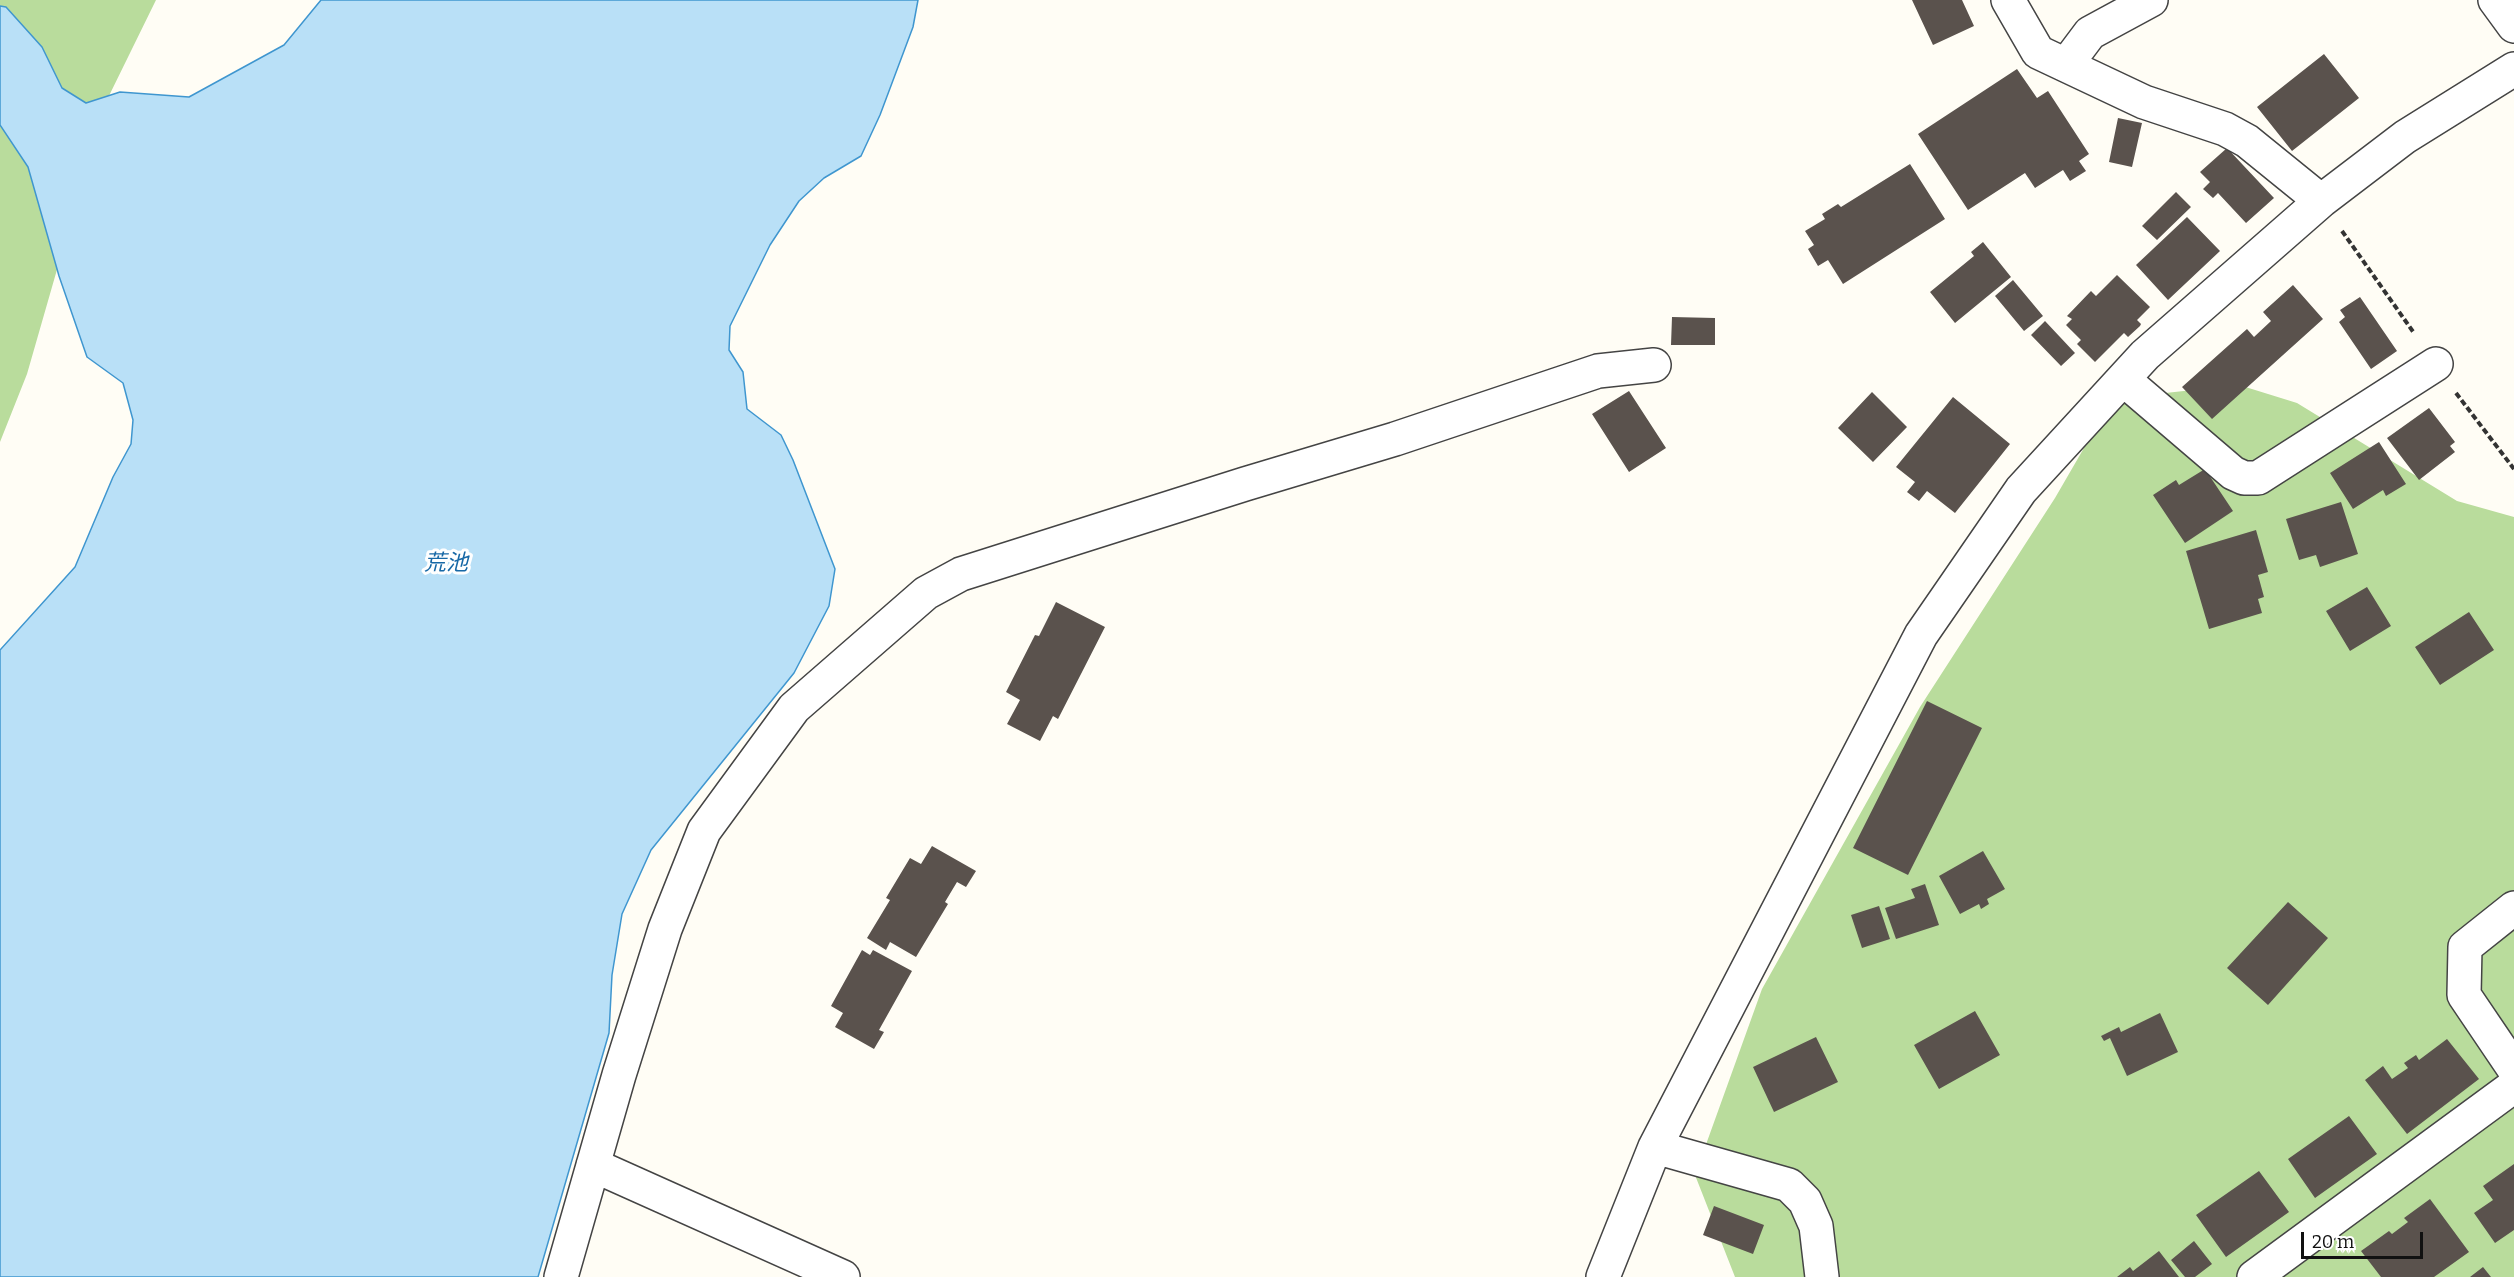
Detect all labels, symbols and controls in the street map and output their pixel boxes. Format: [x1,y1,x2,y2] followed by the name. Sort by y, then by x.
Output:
[424,551,468,577] water label: 荒池
[2304,1220,2426,1258] scale bar
[2312,1231,2354,1253] text: 20 m

